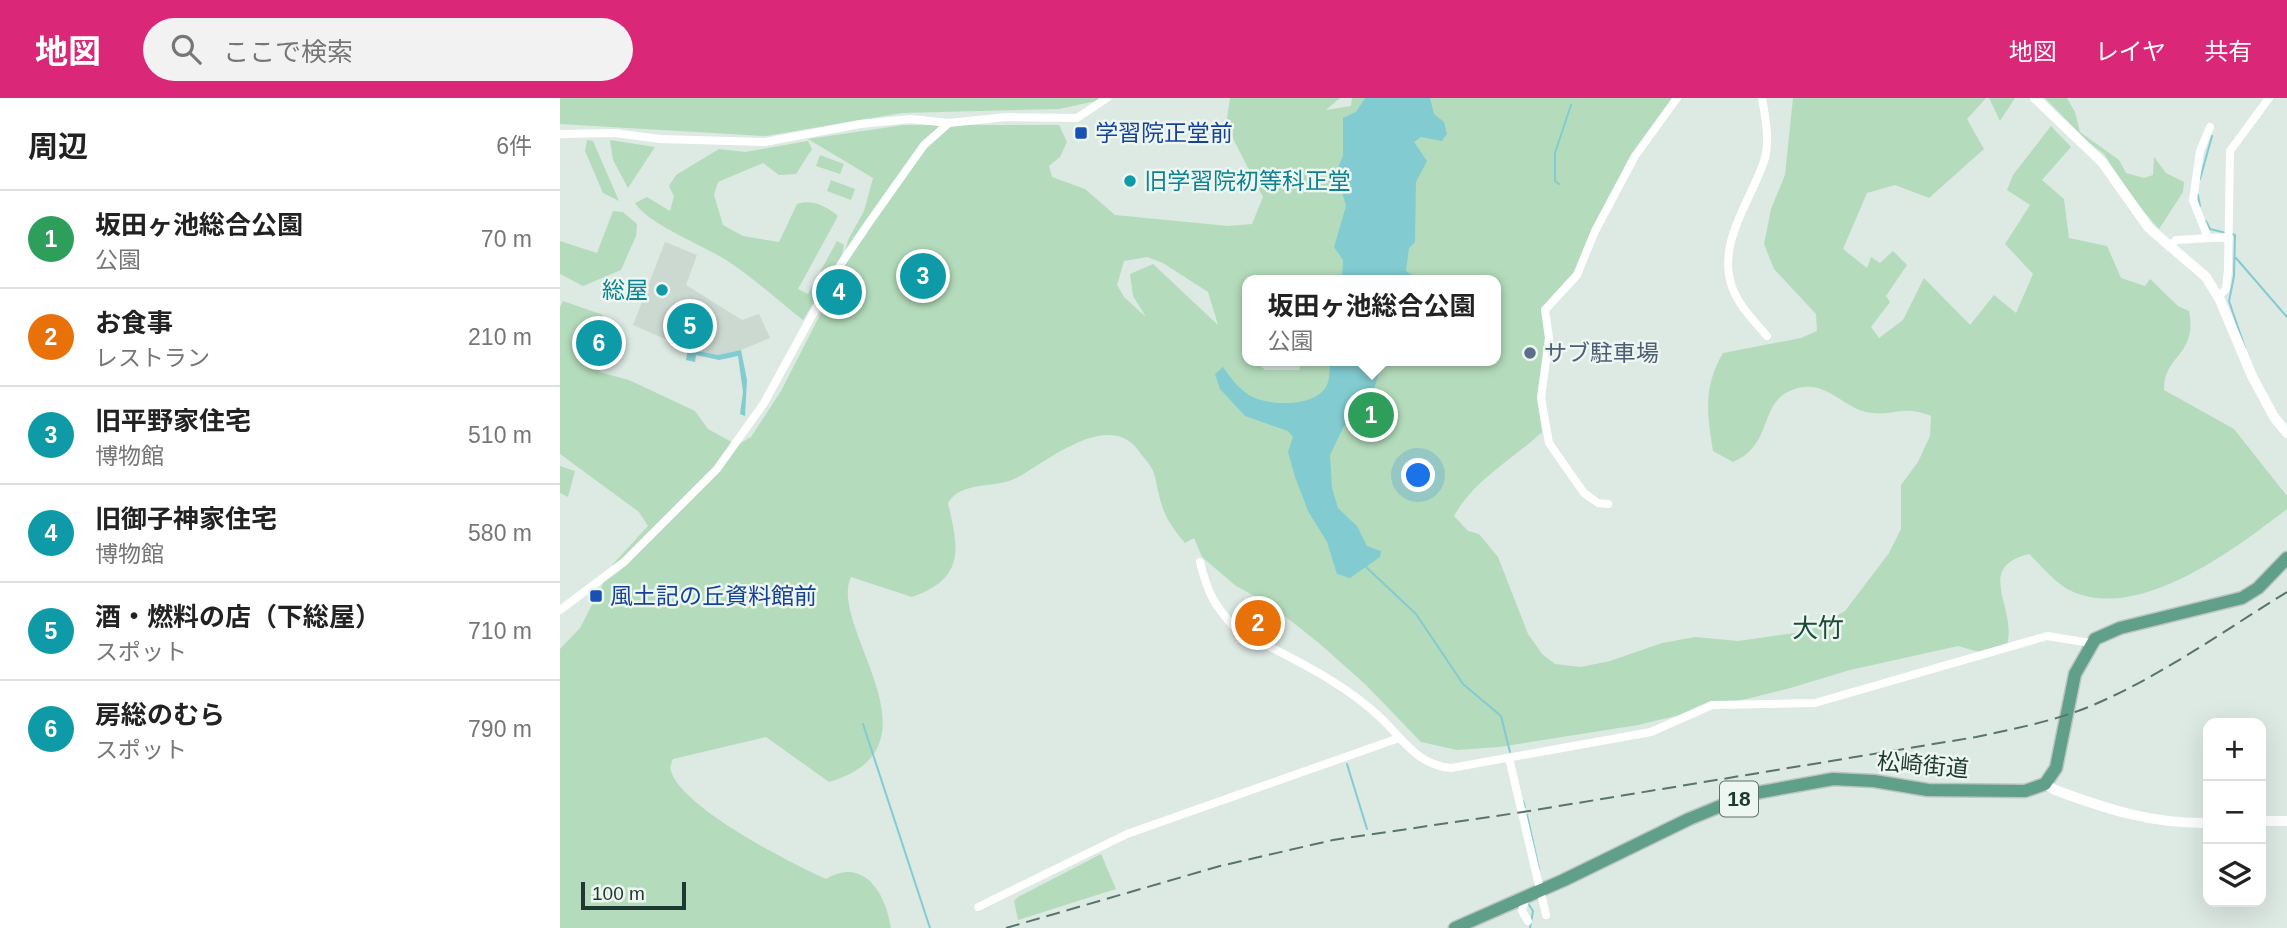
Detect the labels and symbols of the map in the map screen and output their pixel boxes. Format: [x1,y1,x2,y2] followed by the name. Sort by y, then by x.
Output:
[1095,120,1233,146] place label: 学習院正堂前
[1073,125,1089,141] marker: 学習院正堂前
[1144,168,1351,194] place label: 旧学習院初等科正堂
[1122,173,1138,189] marker: 旧学習院初等科正堂
[900,250,946,302] pin: 3
[816,266,862,318] pin: 4
[602,277,648,303] place label: 総屋
[654,282,670,298] marker: 総屋
[667,300,713,352] pin: 5
[576,317,622,369] pin: 6
[1544,340,1659,366] place label: サブ駐車場
[1522,345,1538,361] marker: サブ駐車場
[1348,389,1394,441] pin: 1
[1401,458,1435,492] your location
[610,583,817,609] place label: 風土記の丘資料館前
[588,588,604,604] marker: 風土記の丘資料館前
[1235,597,1281,649] pin: 2
[1792,613,1844,643] district label: 大竹
[1876,748,1970,782] street label: 松崎街道
[1720,782,1758,816] road number: 18
[581,879,686,911] scale bar

